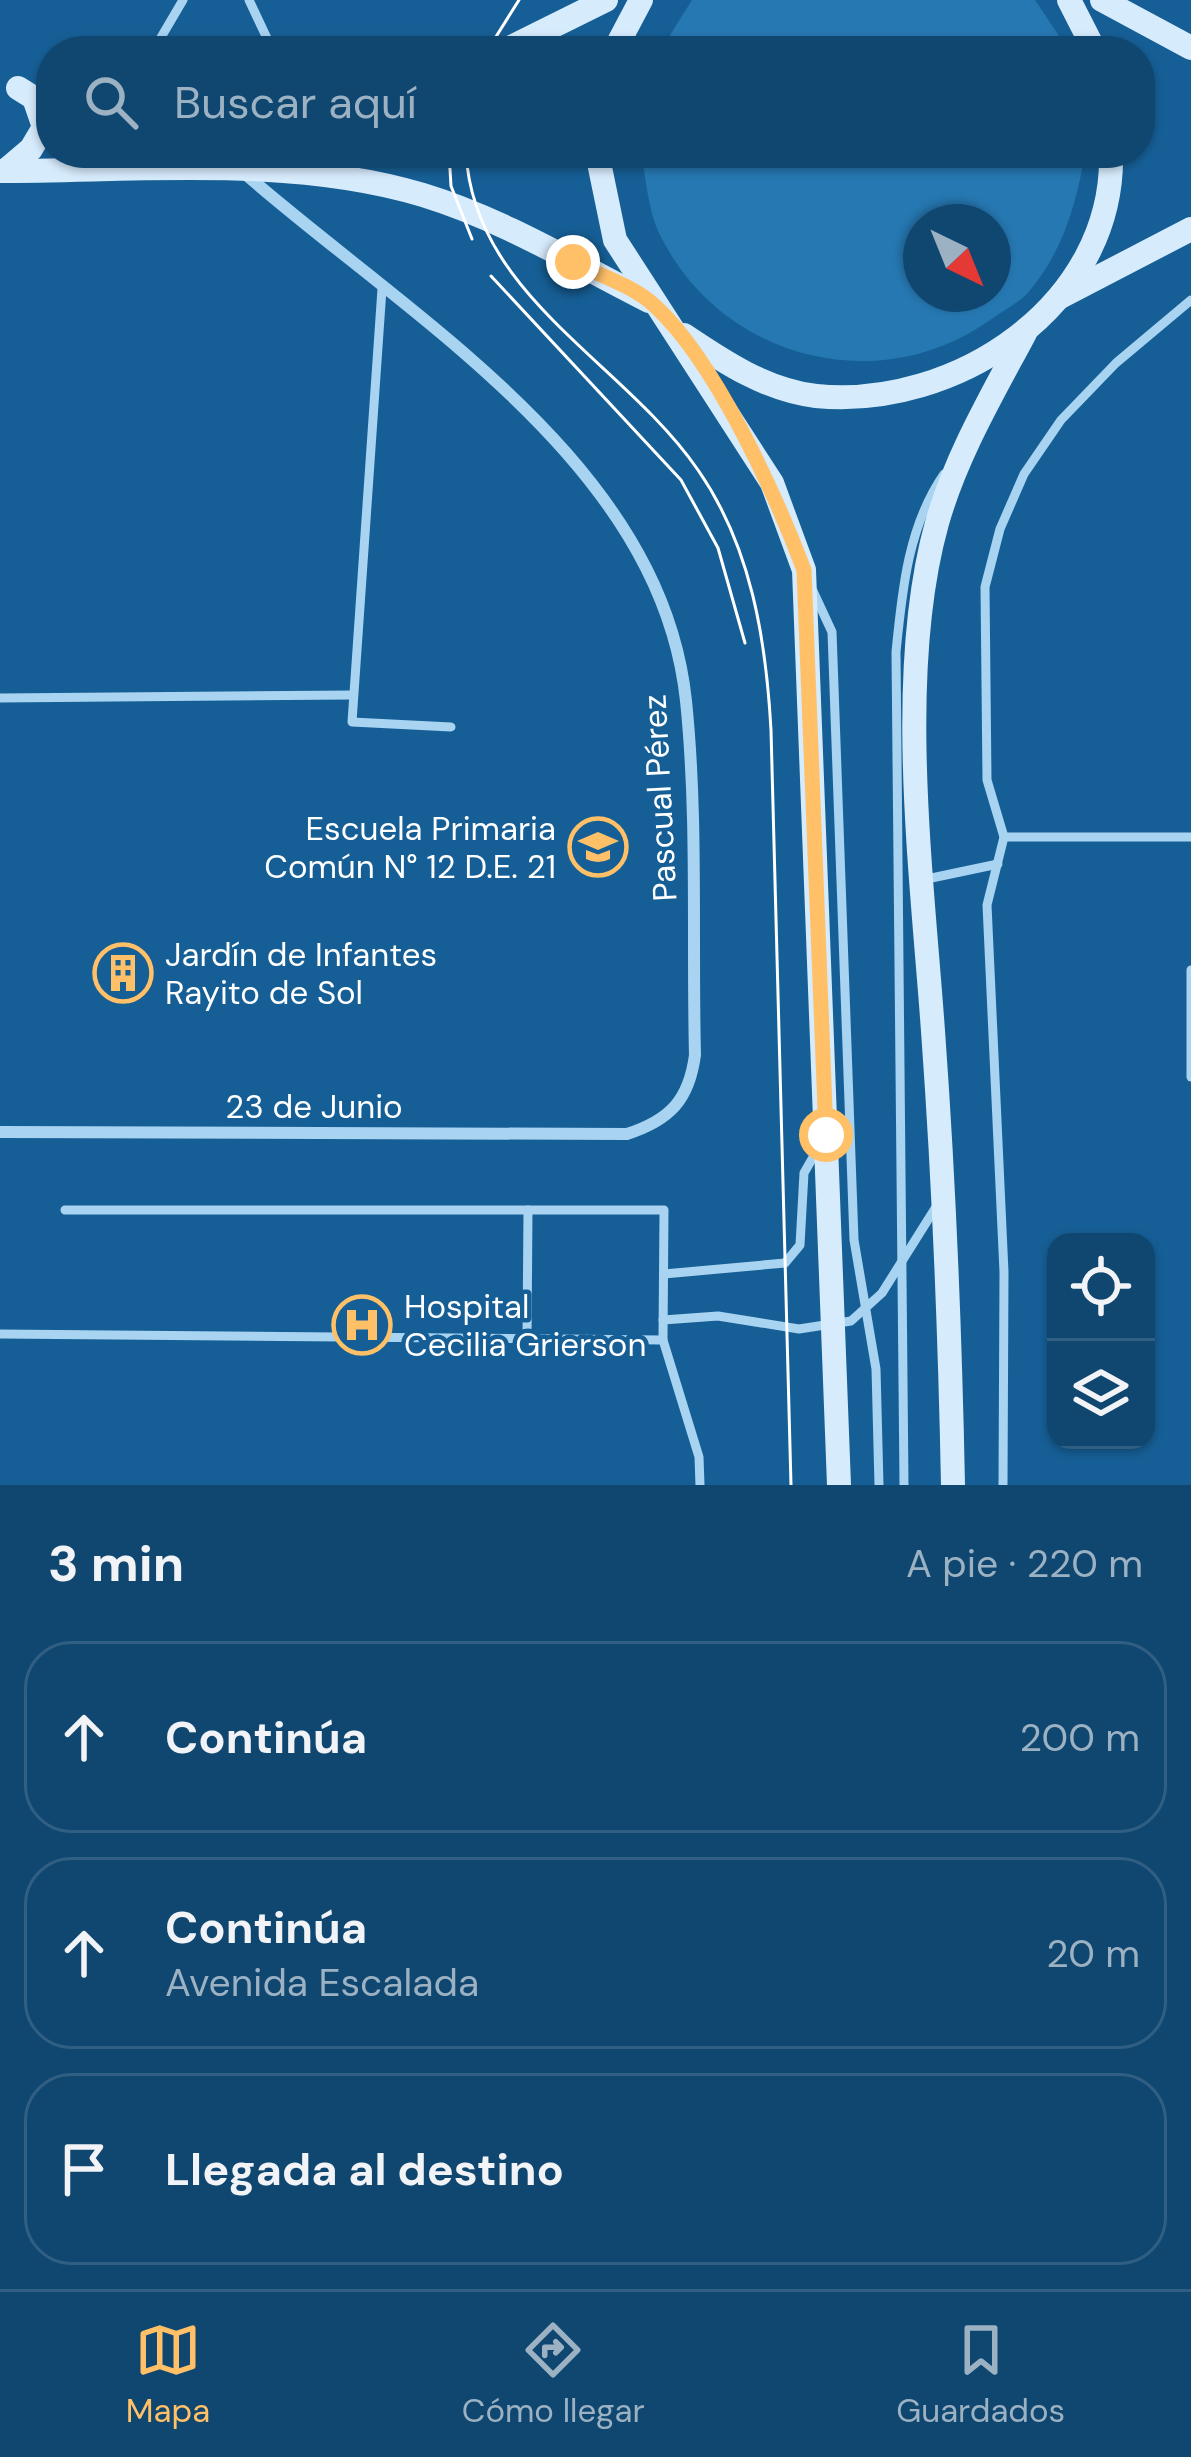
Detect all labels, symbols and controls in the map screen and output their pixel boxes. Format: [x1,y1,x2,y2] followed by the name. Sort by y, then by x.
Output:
[36,36,1155,168] search box
[78,69,144,135] icon: search
[174,73,417,132] text: Buscar aquí
[903,204,1011,312] north arrow
[546,235,600,289] route end
[633,693,686,903] street label: Pascual Pérez
[264,807,556,888] place label: Escuela Primaria Común N° 12 D.E. 21
[567,816,629,878] school or university icon: Escuela Primaria Común N° 12 D.E. 21
[165,933,437,1014] place label: Jardín de Infantes Rayito de Sol
[92,942,154,1004] building icon: Jardín de Infantes Rayito de Sol
[225,1085,403,1128] street label: 23 de Junio
[799,1108,853,1162] route start
[1047,1233,1155,1449] map controls
[1047,1233,1155,1341] button: locate
[404,1285,646,1366] place label: Hospital Cecilia Grierson
[331,1294,393,1356] hospital icon: Hospital Cecilia Grierson
[1047,1341,1155,1449] button: layers
[48,1530,184,1597] text: 3 min
[906,1538,1143,1589] text: A pie · 220 m
[51,1704,117,1770] icon: ahead
[165,1708,367,1767] text: Continúa
[1019,1712,1140,1763] text: 200 m
[165,1898,367,1957] text: Continúa
[51,1920,117,1986] icon: ahead
[1046,1928,1140,1979] text: 20 m
[165,1957,479,2008] text: Avenida Escalada
[51,2136,117,2202] icon: arrive
[165,2140,564,2199] text: Llegada al destino
[126,2317,210,2432] tab: Mapa
[462,2317,645,2432] tab: Cómo llegar
[896,2317,1065,2432] tab: Guardados

